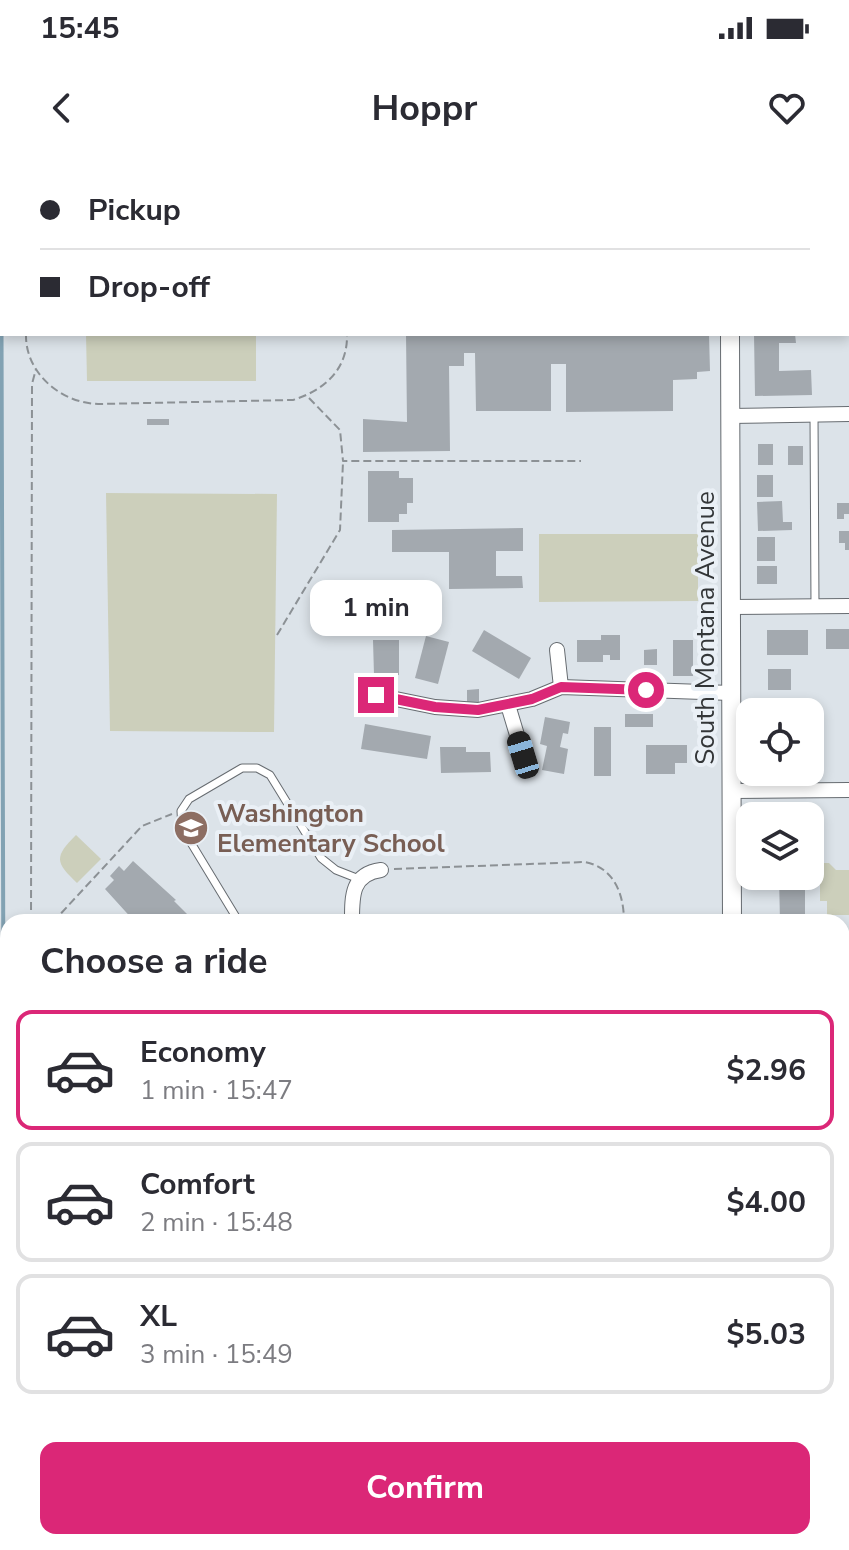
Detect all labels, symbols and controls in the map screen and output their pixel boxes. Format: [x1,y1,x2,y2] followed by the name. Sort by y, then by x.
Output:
[40,8,119,49] text: 15:45
[372,84,477,133] text: Hoppr
[40,86,84,130] icon: back
[765,86,809,130] icon: heart
[88,190,181,231] text: Pickup
[88,267,210,308] text: Drop-off
[688,491,723,765] street label: South Montana Avenue
[310,579,442,635] callout: 1 min
[342,590,410,625] text: 1 min
[628,672,664,708] route start
[358,677,394,713] route end
[736,698,824,890] map controls
[736,698,824,786] button: locate
[505,729,541,781] car
[217,796,446,861] place label: Washington Elementary School
[736,802,824,890] button: layers
[172,809,210,847] school or university icon: Washington Elementary School
[40,937,268,986] text: Choose a ride
[140,1032,266,1073] text: Economy
[44,1034,116,1106] icon: car
[727,1050,806,1091] text: $2.96
[140,1073,293,1108] text: 1 min · 15:47
[140,1164,255,1205] text: Comfort
[44,1166,116,1238] icon: car
[727,1182,806,1223] text: $4.00
[140,1205,293,1240] text: 2 min · 15:48
[140,1296,177,1337] text: XL
[44,1298,116,1370] icon: car
[727,1314,806,1355] text: $5.03
[140,1337,293,1372] text: 3 min · 15:49
[40,1442,810,1534] button: Confirm

